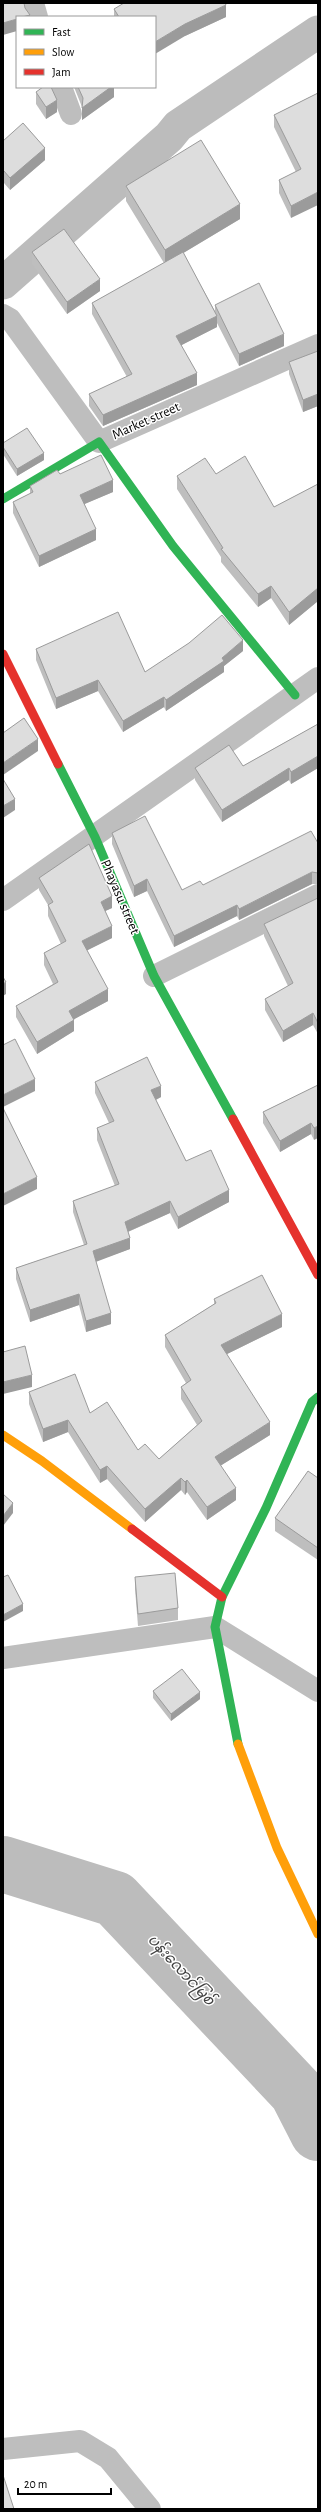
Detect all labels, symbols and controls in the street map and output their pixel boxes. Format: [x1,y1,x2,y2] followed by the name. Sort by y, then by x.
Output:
[16,16,156,88] legend
[52,26,71,38] text: Fast
[52,46,74,58] text: Slow
[52,66,71,78] text: Jam
[110,400,183,442] street label: Market street
[98,858,142,937] street label: Phayasu street
[142,1929,221,2012] water label: ပန်းလောင်မြစ်
[18,2470,111,2496] scale bar
[24,2478,47,2490] text: 20 m

